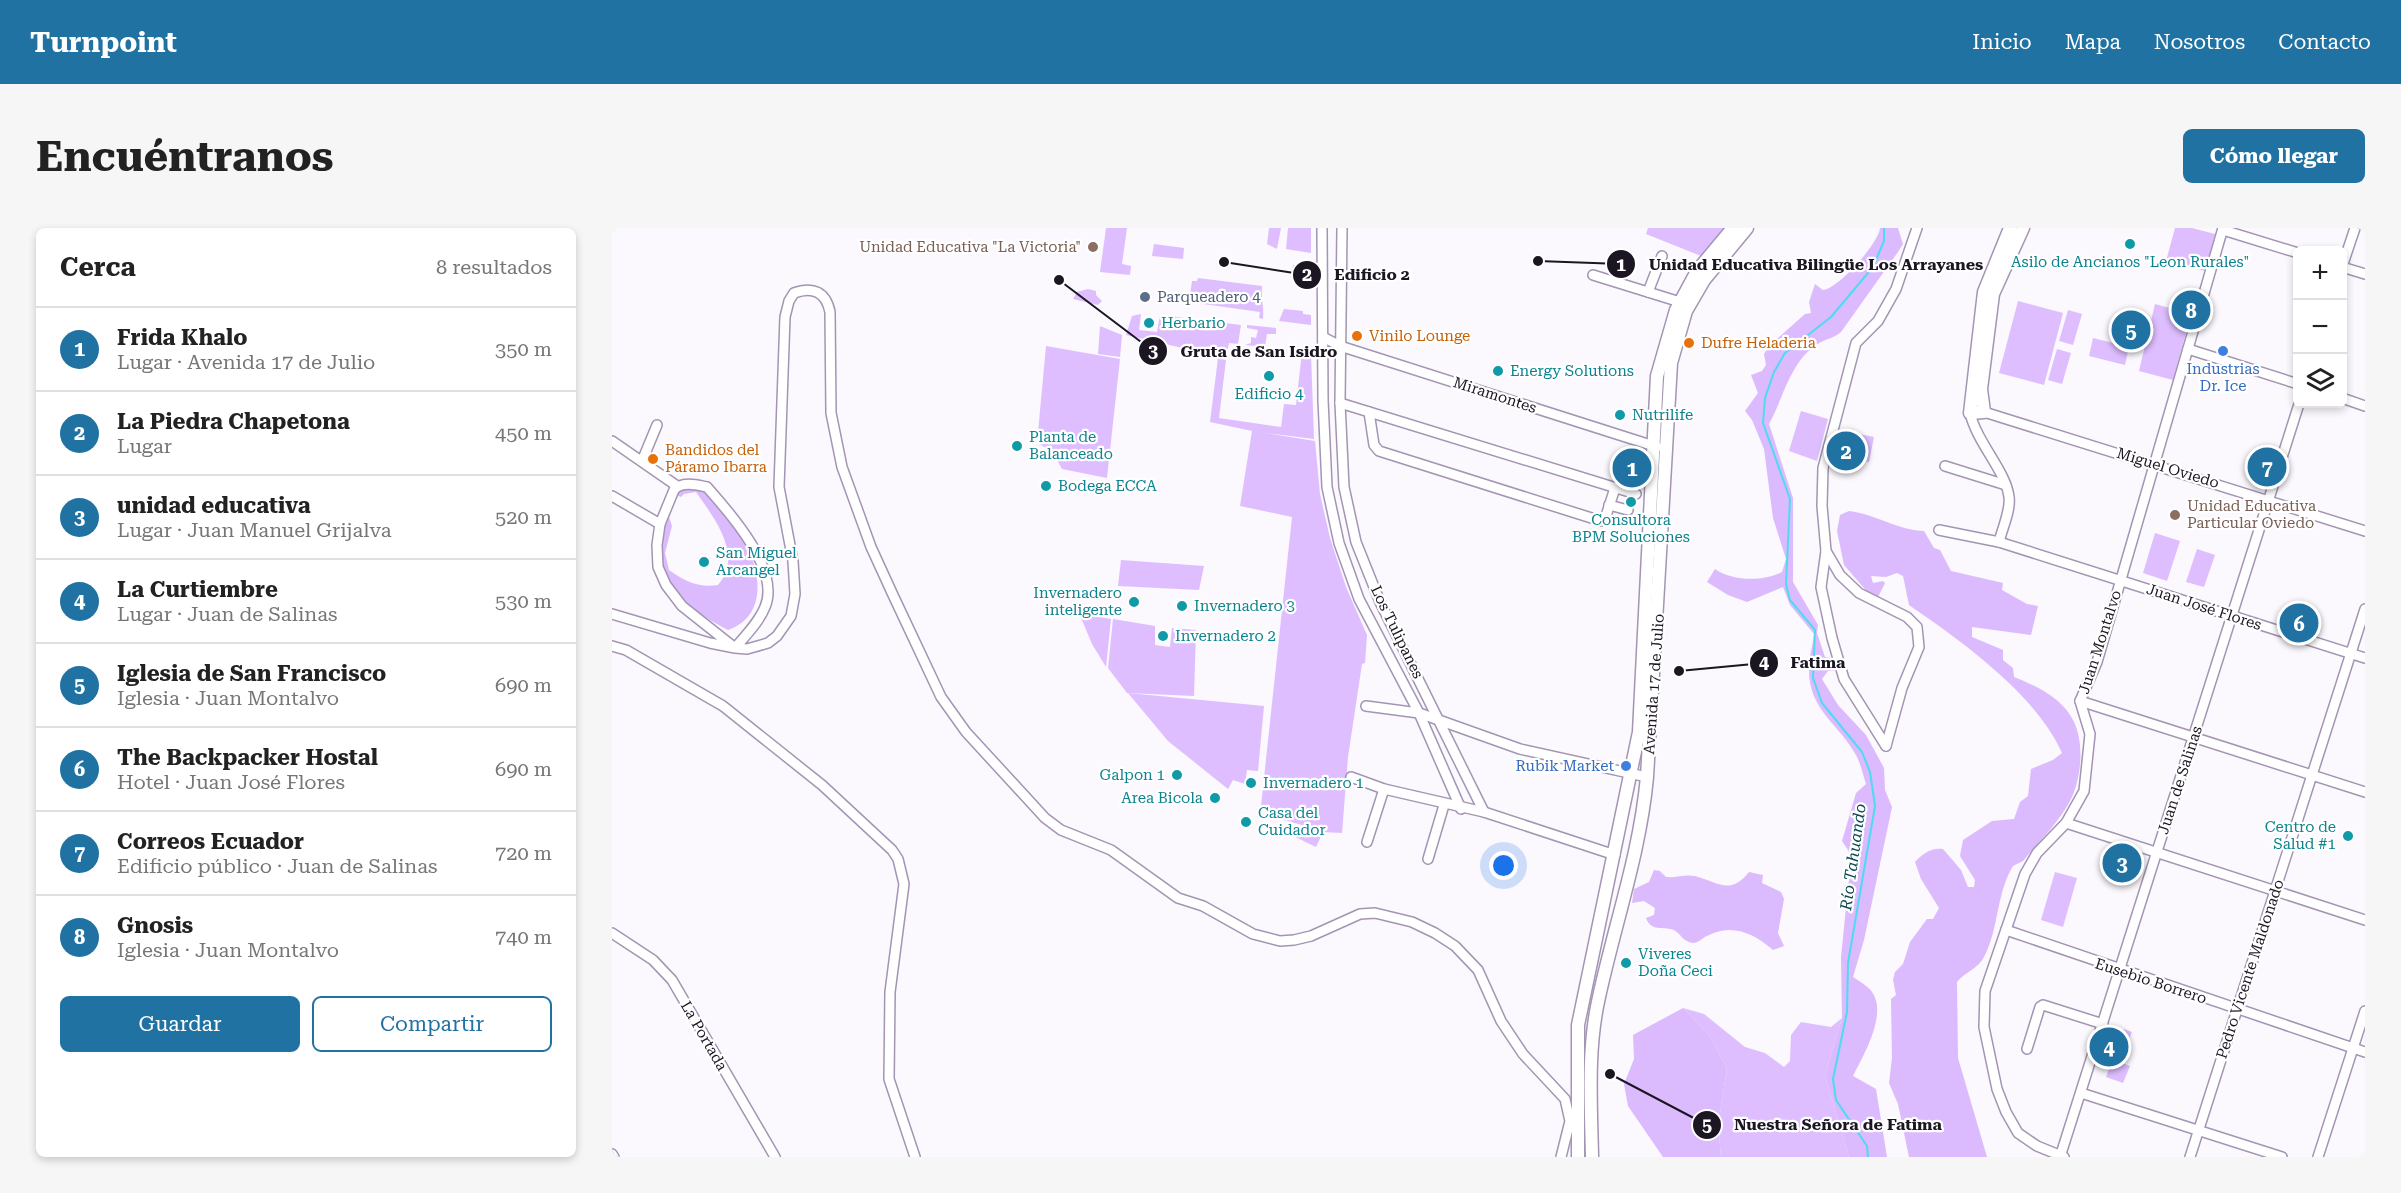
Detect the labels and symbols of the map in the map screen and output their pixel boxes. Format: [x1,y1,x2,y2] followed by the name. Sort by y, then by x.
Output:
[2123,237,2137,251] marker: Asilo de Ancianos "Leon Rurales"
[859,238,1081,256] place label: Unidad Educativa "La Victoria"
[1086,240,1100,254] marker: Unidad Educativa "La Victoria"
[1606,247,1995,281] callout: Unidad Educativa Bilingüe Los Arrayanes
[2011,253,2249,271] place label: Asilo de Ancianos "Leon Rurales"
[1616,254,1626,275] text: 1
[1649,255,1983,274] text: Unidad Educativa Bilingüe Los Arrayanes
[1292,258,1421,292] callout: Edificio 2
[1302,264,1312,285] text: 2
[1334,265,1410,284] text: Edificio 2
[1157,288,1261,306] place label: Parqueadero 4
[2172,288,2210,332] pin: 8
[1138,290,1152,304] marker: Parqueadero 4
[2112,308,2150,352] pin: 5
[1161,314,1226,332] place label: Herbario
[1142,316,1156,330] marker: Herbario
[1369,327,1470,345] place label: Vinilo Lounge
[1350,329,1364,343] marker: Vinilo Lounge
[1138,334,1349,368] callout: Gruta de San Isidro
[1701,334,1816,352] place label: Dufre Heladeria
[1682,336,1696,350] marker: Dufre Heladeria
[1148,340,1158,361] text: 3
[1181,342,1337,361] text: Gruta de San Isidro
[2216,344,2230,358] marker: Industrias Dr. Ice
[2186,360,2260,395] place label: Industrias Dr. Ice
[1510,362,1634,380] place label: Energy Solutions
[1491,364,1505,378] marker: Energy Solutions
[1262,369,1276,383] marker: Edificio 4
[1451,373,1539,417] street label: Miramontes
[1235,385,1304,403] place label: Edificio 4
[1632,406,1693,424] place label: Nutrilife
[1613,408,1627,422] marker: Nutrilife
[1029,428,1113,463] place label: Planta de Balanceado
[1826,428,1866,474] pin: 2
[1010,439,1024,453] marker: Planta de Balanceado
[665,441,767,476] place label: Bandidos del Páramo Ibarra
[2115,444,2221,492] street label: Miguel Oviedo
[2248,444,2286,490] pin: 7
[1612,446,1652,490] pin: 1
[646,452,660,466] marker: Bandidos del Páramo Ibarra
[1058,477,1157,495] place label: Bodega ECCA
[1039,479,1053,493] marker: Bodega ECCA
[1624,495,1638,509] marker: Consultora BPM Soluciones
[2187,497,2316,532] place label: Unidad Educativa Particular Oviedo
[2168,508,2182,522] marker: Unidad Educativa Particular Oviedo
[1572,511,1690,546] place label: Consultora BPM Soluciones
[716,544,797,579] place label: San Miguel Arcangel
[697,555,711,569] marker: San Miguel Arcangel
[2144,580,2264,634] street label: Juan José Flores
[1367,583,1427,681] street label: Los Tulipanes
[1033,584,1122,619] place label: Invernadero inteligente
[2075,588,2125,696] street label: Juan Montalvo
[1127,595,1141,609] marker: Invernadero inteligente
[1194,597,1295,615] place label: Invernadero 3
[1175,599,1189,613] marker: Invernadero 3
[2280,600,2318,646] pin: 6
[1640,613,1668,755] street label: Avenida 17 de Julio
[1175,627,1276,645] place label: Invernadero 2
[1156,629,1170,643] marker: Invernadero 2
[1749,646,1858,680] callout: Fatima
[1759,652,1769,673] text: 4
[1791,653,1846,672] text: Fatima
[2154,724,2206,836] street label: Juan de Salinas
[1515,757,1614,775] place label: Rubik Market
[1619,759,1633,773] marker: Rubik Market
[1099,766,1165,784] place label: Galpon 1
[1170,768,1184,782] marker: Galpon 1
[1263,774,1364,792] place label: Invernadero 1
[1244,776,1258,790] marker: Invernadero 1
[1121,789,1203,807] place label: Area Bicola
[1208,791,1222,805] marker: Area Bicola
[1836,802,1870,913] water label: Río Tahuando
[1258,804,1326,839] place label: Casa del Cuidador
[1239,815,1253,829] marker: Casa del Cuidador
[2265,818,2336,853] place label: Centro de Salud #1
[2341,829,2355,843] marker: Centro de Salud #1
[2102,840,2142,886] pin: 3
[1489,851,1518,880] your location
[2212,877,2288,1061] street label: Pedro Vicente Maldonado
[1638,945,1713,980] place label: Viveres Doña Ceci
[2093,954,2209,1008] street label: Eusebio Borrero
[1619,956,1633,970] marker: Viveres Doña Ceci
[677,998,731,1074] street label: La Portada
[2090,1024,2128,1070] pin: 4
[1692,1108,1954,1142] callout: Nuestra Señora de Fatima
[1702,1114,1712,1135] text: 5
[1734,1115,1942,1134] text: Nuestra Señora de Fatima

